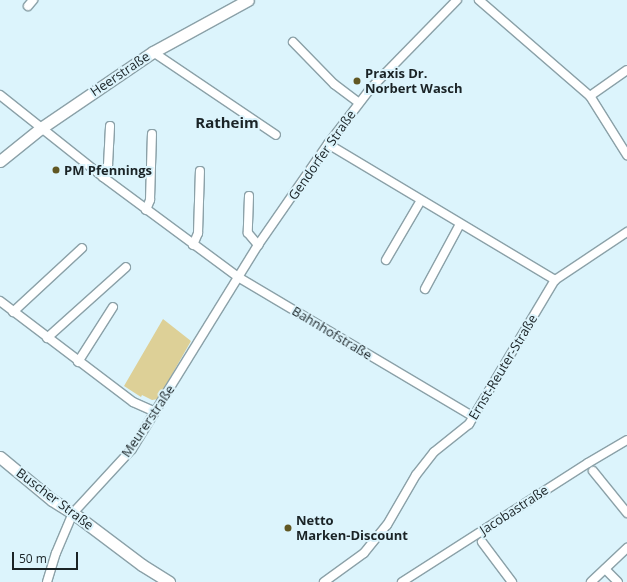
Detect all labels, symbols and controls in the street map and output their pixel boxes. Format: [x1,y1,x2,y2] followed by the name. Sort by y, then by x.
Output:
[87,48,153,100] street label: Heerstraße
[365,66,462,97] place label: Praxis Dr. Norbert Wasch
[352,76,362,86] marker: Praxis Dr. Norbert Wasch
[285,107,359,203] street label: Gendorfer Straße
[195,114,259,132] district label: Ratheim
[64,162,152,178] place label: PM Pfennings
[51,165,61,175] marker: PM Pfennings
[289,303,375,363] street label: Bahnhofstraße
[465,312,541,422] street label: Ernst-Reuter-Straße
[118,382,178,460] street label: Meurerstraße
[13,465,97,533] street label: Buscher Straße
[477,482,551,538] street label: Jacobastraße
[296,513,408,544] place label: Netto Marken-Discount
[283,523,293,533] marker: Netto Marken-Discount
[14,544,80,570] scale bar
[19,550,47,567] text: 50 m

